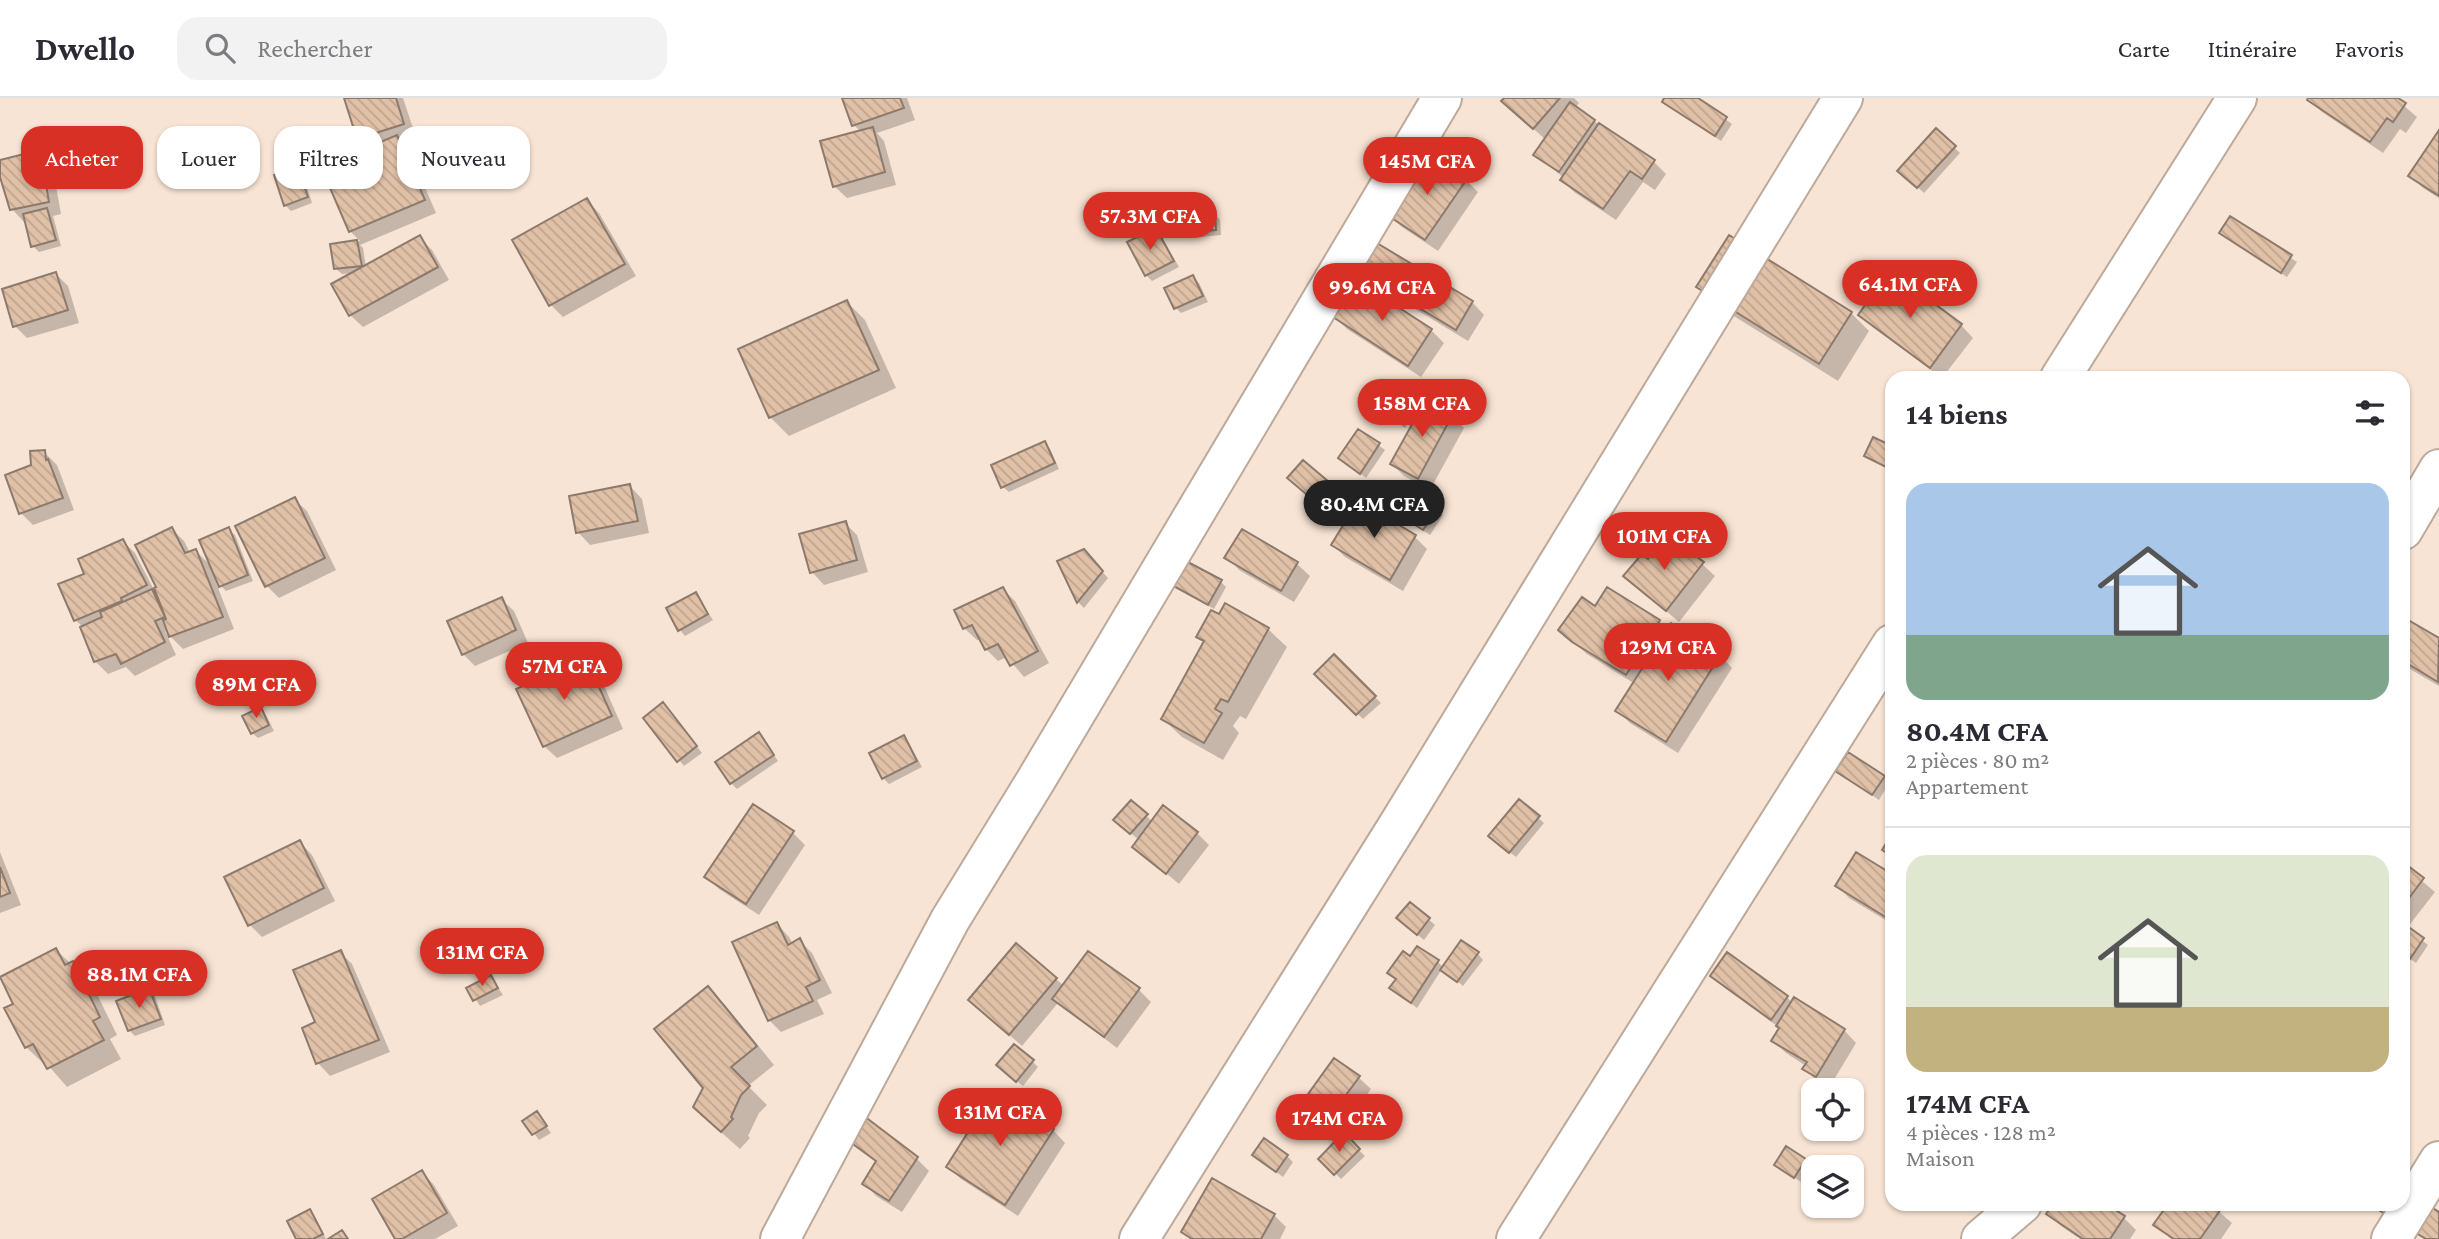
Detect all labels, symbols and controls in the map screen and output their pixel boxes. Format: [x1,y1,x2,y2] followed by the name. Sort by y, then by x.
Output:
[177,17,667,80] search box
[201,29,239,67] icon: search
[35,30,135,67] text: Dwello
[257,34,373,63] text: Rechercher
[2118,35,2170,62] text: Carte
[2208,35,2297,62] text: Itinéraire
[2335,35,2404,62] text: Favoris
[21,126,143,189] chip: Acheter
[157,126,260,189] chip: Louer
[274,126,383,189] chip: Filtres
[397,126,530,189] chip: Nouveau
[1355,138,1499,197] pin: 145M CFA
[1379,147,1475,173] text: 145M CFA
[1070,192,1230,252] pin: 57.3M CFA
[1099,202,1201,228] text: 57.3M CFA
[1830,260,1990,320] pin: 64.1M CFA
[1302,264,1462,323] pin: 99.6M CFA
[1858,270,1962,296] text: 64.1M CFA
[1329,273,1435,299] text: 99.6M CFA
[1350,380,1494,439] pin: 158M CFA
[1374,389,1470,415] text: 158M CFA
[2351,394,2389,432] icon: filters
[1906,397,2008,430] text: 14 biens
[1294,480,1454,540] pin: 80.4M CFA
[1320,490,1428,516] text: 80.4M CFA
[1592,512,1736,572] pin: 101M CFA
[1617,522,1711,548] text: 101M CFA
[2085,528,2211,654] icon: home
[1596,624,1740,683] pin: 129M CFA
[1620,633,1716,659] text: 129M CFA
[499,642,629,702] pin: 57M CFA
[521,652,607,678] text: 57M CFA
[191,660,321,720] pin: 89M CFA
[211,670,301,696] text: 89M CFA
[1906,714,2048,747] text: 80.4M CFA
[1906,747,2049,773] text: 2 pièces · 80 m²
[1906,773,2028,799] text: Appartement
[2085,900,2211,1026] icon: home
[410,928,554,988] pin: 131M CFA
[436,938,528,964] text: 131M CFA
[59,950,219,1010] pin: 88.1M CFA
[86,960,192,986] text: 88.1M CFA
[1801,1078,1864,1218] map controls
[1801,1078,1864,1141] button: locate
[1906,1086,2029,1119] text: 174M CFA
[928,1088,1072,1148] pin: 131M CFA
[1267,1094,1411,1154] pin: 174M CFA
[954,1098,1046,1124] text: 131M CFA
[1292,1104,1386,1130] text: 174M CFA
[1906,1119,2056,1145] text: 4 pièces · 128 m²
[1906,1145,1975,1171] text: Maison
[1801,1155,1864,1218] button: layers

